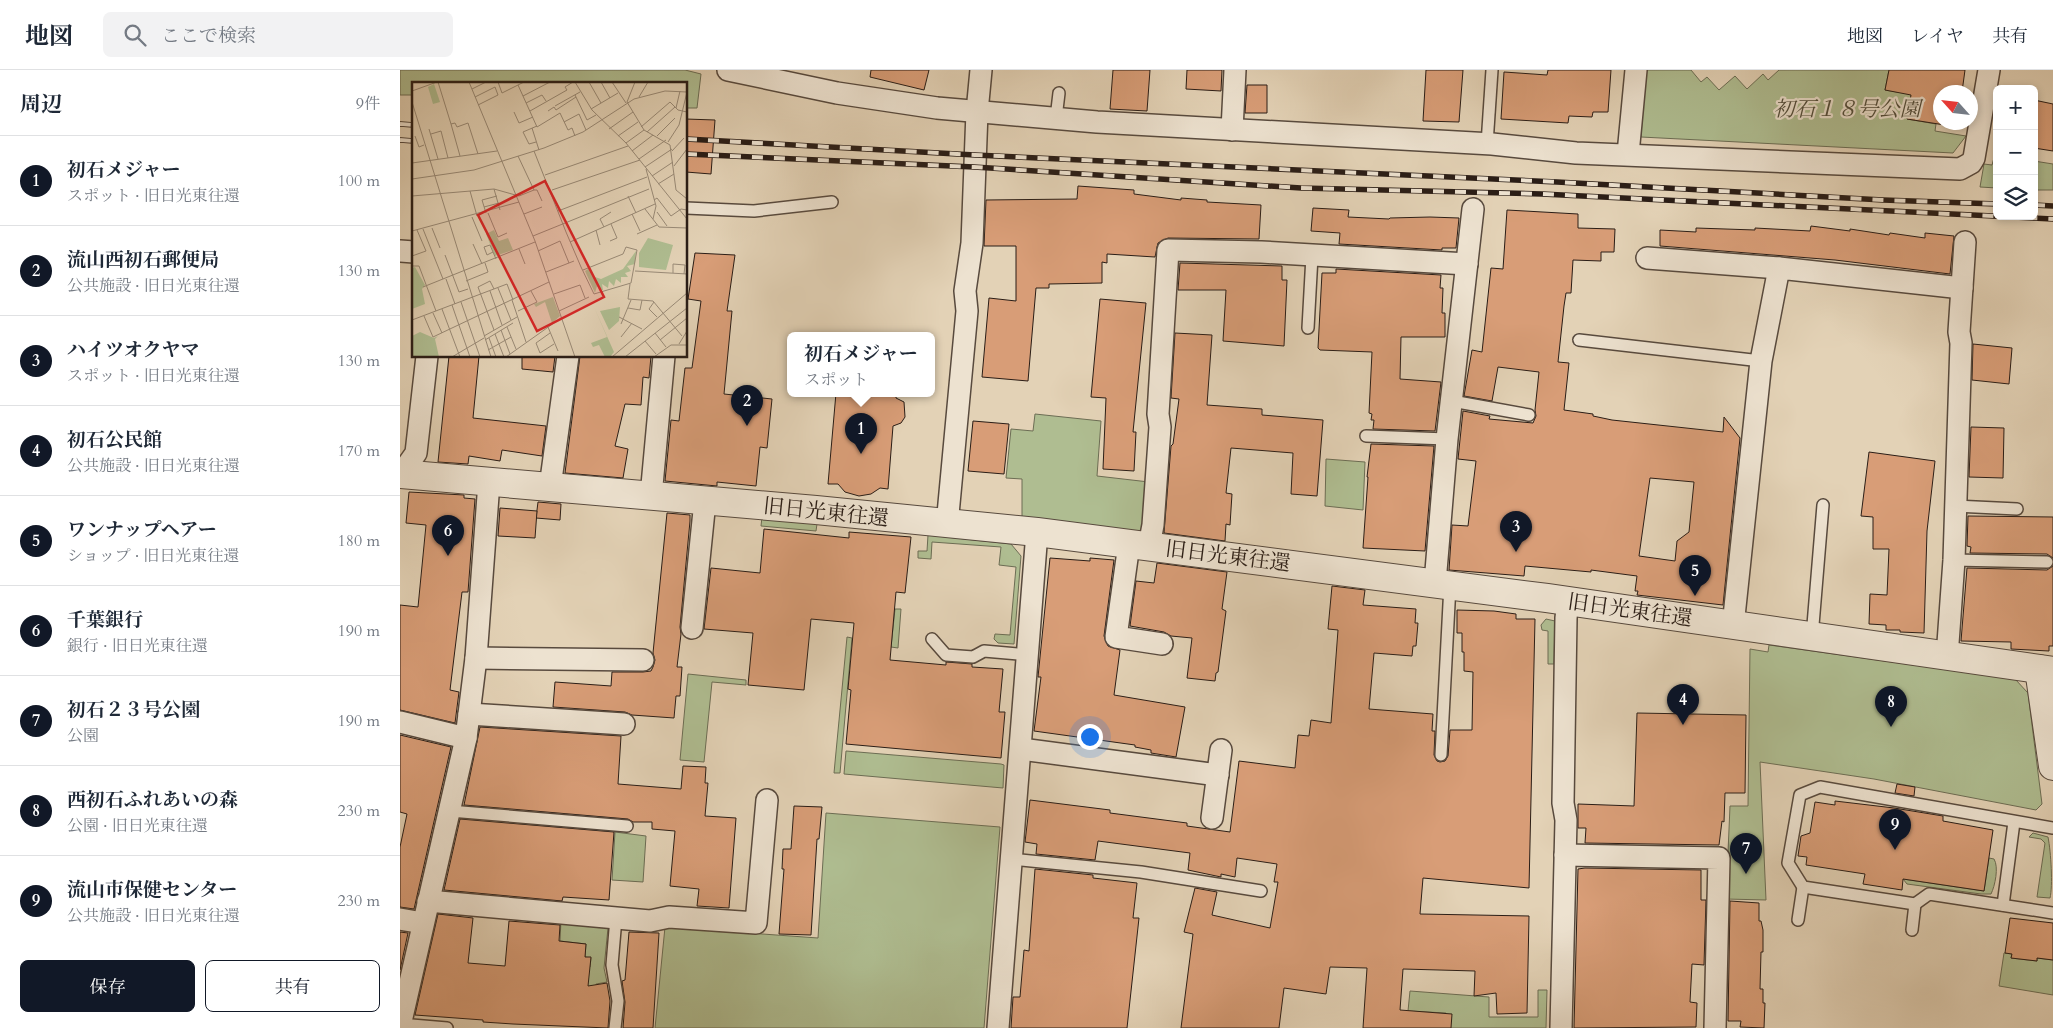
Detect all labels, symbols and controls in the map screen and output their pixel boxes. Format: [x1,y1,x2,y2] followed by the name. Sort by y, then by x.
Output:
[103,12,453,57] search box
[25,20,73,53] text: 地図
[121,21,149,49] icon: search
[161,23,256,49] text: ここで検索
[1847,24,1883,49] text: 地図
[1911,24,1964,49] text: レイヤ
[1992,24,2028,49] text: 共有
[412,82,688,358] inset map
[1933,85,1978,130] north arrow
[1993,85,2038,220] map controls
[1993,85,2038,130] button: +
[20,90,62,119] text: 周辺
[356,93,380,115] text: 9件
[1774,95,1923,124] park label: 初石１８号公園
[1993,130,2038,175] button: −
[67,157,181,183] text: 初石メジャー
[32,170,40,192] text: 1
[338,170,380,192] text: 100 m
[1993,175,2038,220] button: layers
[67,185,240,207] text: スポット · 旧日光東往還
[67,247,219,273] text: 流山西初石郵便局
[32,260,40,282] text: 2
[338,260,380,282] text: 130 m
[67,275,240,297] text: 公共施設 · 旧日光東往還
[787,332,935,397] popup
[67,337,200,363] text: ハイツオクヤマ
[804,341,918,367] text: 初石メジャー
[32,350,40,372] text: 3
[338,350,380,372] text: 130 m
[67,365,240,387] text: スポット · 旧日光東往還
[804,369,868,391] text: スポット
[731,385,763,426] pin: 2
[845,413,877,454] pin: 1
[67,427,162,453] text: 初石公民館
[32,440,40,462] text: 4
[338,440,380,462] text: 170 m
[67,455,240,477] text: 公共施設 · 旧日光東往還
[762,491,890,534] street label: 旧日光東往還
[1500,511,1532,552] pin: 3
[432,515,464,556] pin: 6
[67,517,217,543] text: ワンナップヘアー
[32,530,40,552] text: 5
[338,530,380,552] text: 180 m
[1164,534,1292,579] street label: 旧日光東往還
[67,545,239,567] text: ショップ · 旧日光東往還
[1679,555,1711,596] pin: 5
[1566,587,1694,634] street label: 旧日光東往還
[67,607,143,633] text: 千葉銀行
[32,620,40,642] text: 6
[338,620,380,642] text: 190 m
[67,635,208,657] text: 銀行 · 旧日光東往還
[1667,684,1699,725] pin: 4
[1875,686,1907,727] pin: 8
[67,697,200,723] text: 初石２３号公園
[32,710,40,732] text: 7
[338,710,380,732] text: 190 m
[1077,724,1103,750] your location
[67,725,99,747] text: 公園
[67,787,238,813] text: 西初石ふれあいの森
[32,800,40,822] text: 8
[338,800,380,822] text: 230 m
[1879,809,1911,850] pin: 9
[67,815,208,837] text: 公園 · 旧日光東往還
[1730,833,1762,874] pin: 7
[67,877,237,903] text: 流山市保健センター
[32,890,40,912] text: 9
[338,890,380,912] text: 230 m
[67,905,240,927] text: 公共施設 · 旧日光東往還
[20,960,195,1012] button: 保存
[205,960,380,1012] button: 共有

